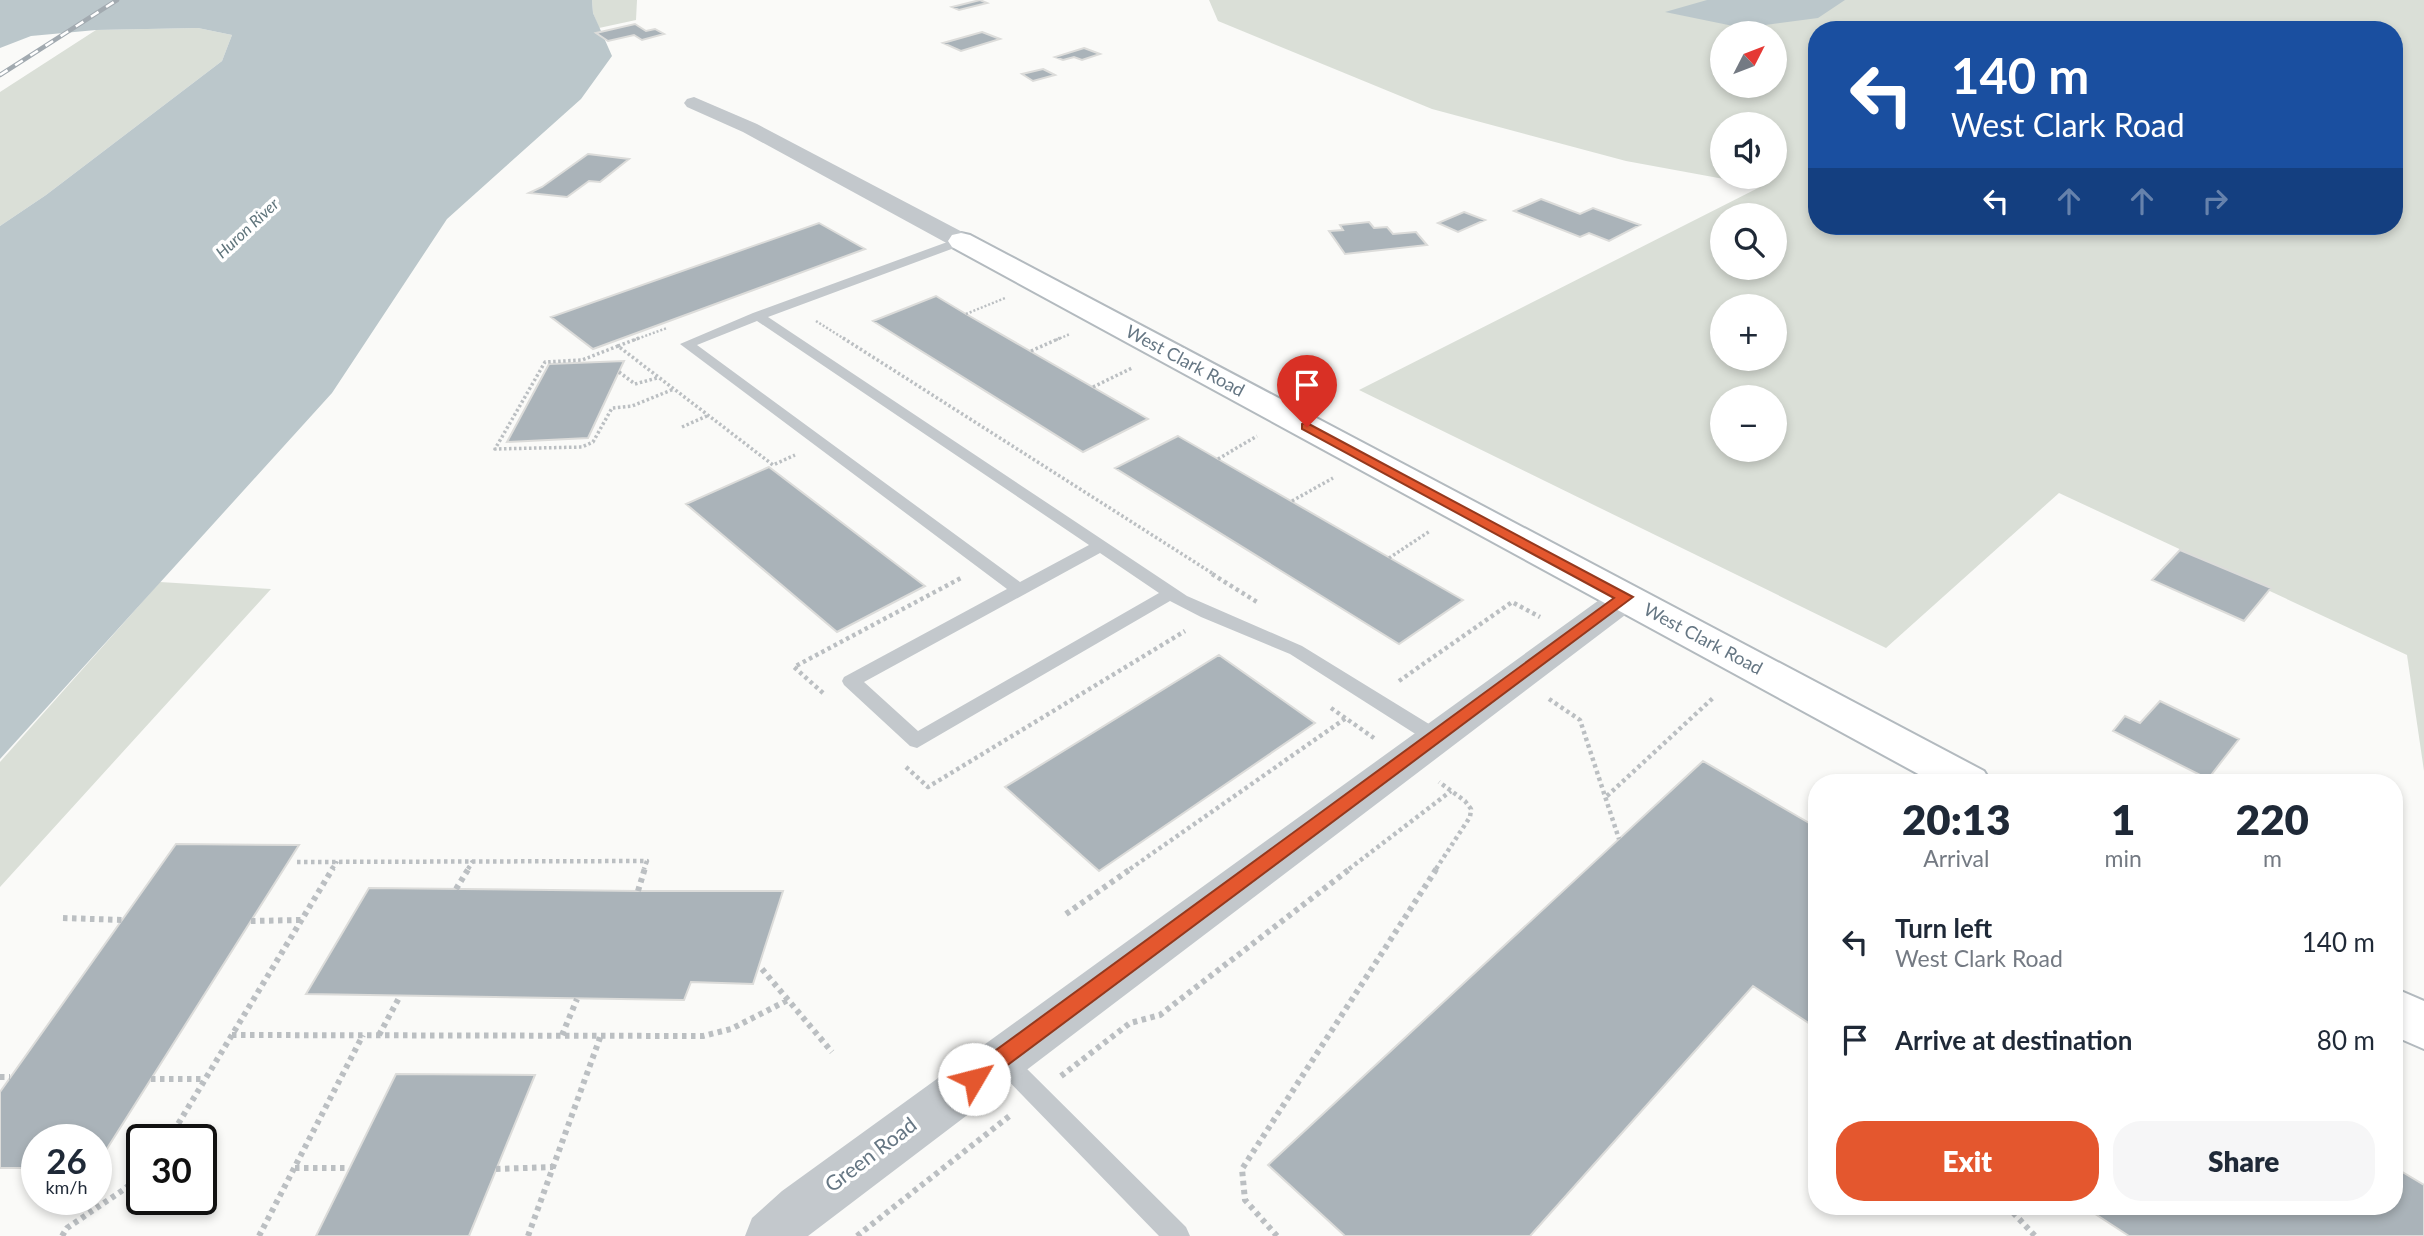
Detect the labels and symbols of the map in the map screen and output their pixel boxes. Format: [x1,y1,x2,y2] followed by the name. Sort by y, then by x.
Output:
[1710,21,1787,98] north arrow
[211,193,282,261] water label: Huron River
[1122,320,1249,401] street label: West Clark Road
[1277,355,1337,427] pin
[1640,598,1767,679] street label: West Clark Road
[937,1042,1011,1116] position arrow
[819,1111,921,1196] street label: Green Road
[126,1124,217,1215] speed limit sign: 30

